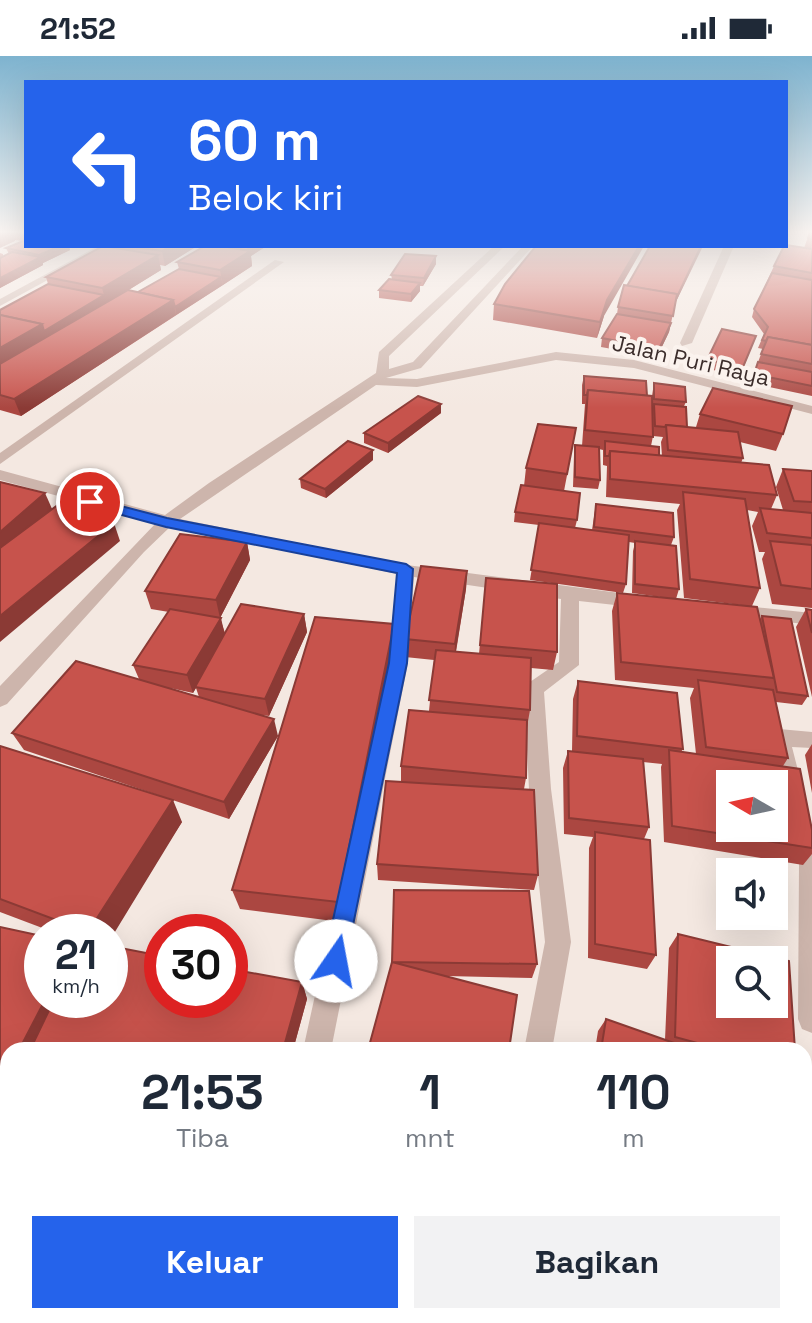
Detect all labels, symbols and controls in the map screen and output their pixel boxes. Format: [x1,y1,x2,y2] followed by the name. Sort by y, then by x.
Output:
[40,9,116,48] text: 21:52
[188,105,321,176] text: 60 m
[56,112,160,216] icon: left
[188,175,343,221] text: Belok kiri
[610,328,773,392] street label: Jalan Puri Raya
[56,468,124,536] pin
[68,480,112,524] icon: arrive
[716,770,788,842] north arrow
[716,770,788,1018] map controls
[716,858,788,930] button: sound
[144,914,248,1018] speed limit sign: 30
[294,919,378,1003] position arrow
[55,930,97,981] text: 21
[716,946,788,1018] button: search
[52,973,100,999] text: km/h
[141,1062,264,1123] text: 21:53
[419,1062,441,1123] text: 1
[596,1062,671,1123] text: 110
[176,1121,229,1155] text: Tiba
[405,1121,455,1155] text: mnt
[622,1121,645,1155] text: m
[32,1216,398,1308] button: Keluar
[414,1216,780,1308] button: Bagikan

